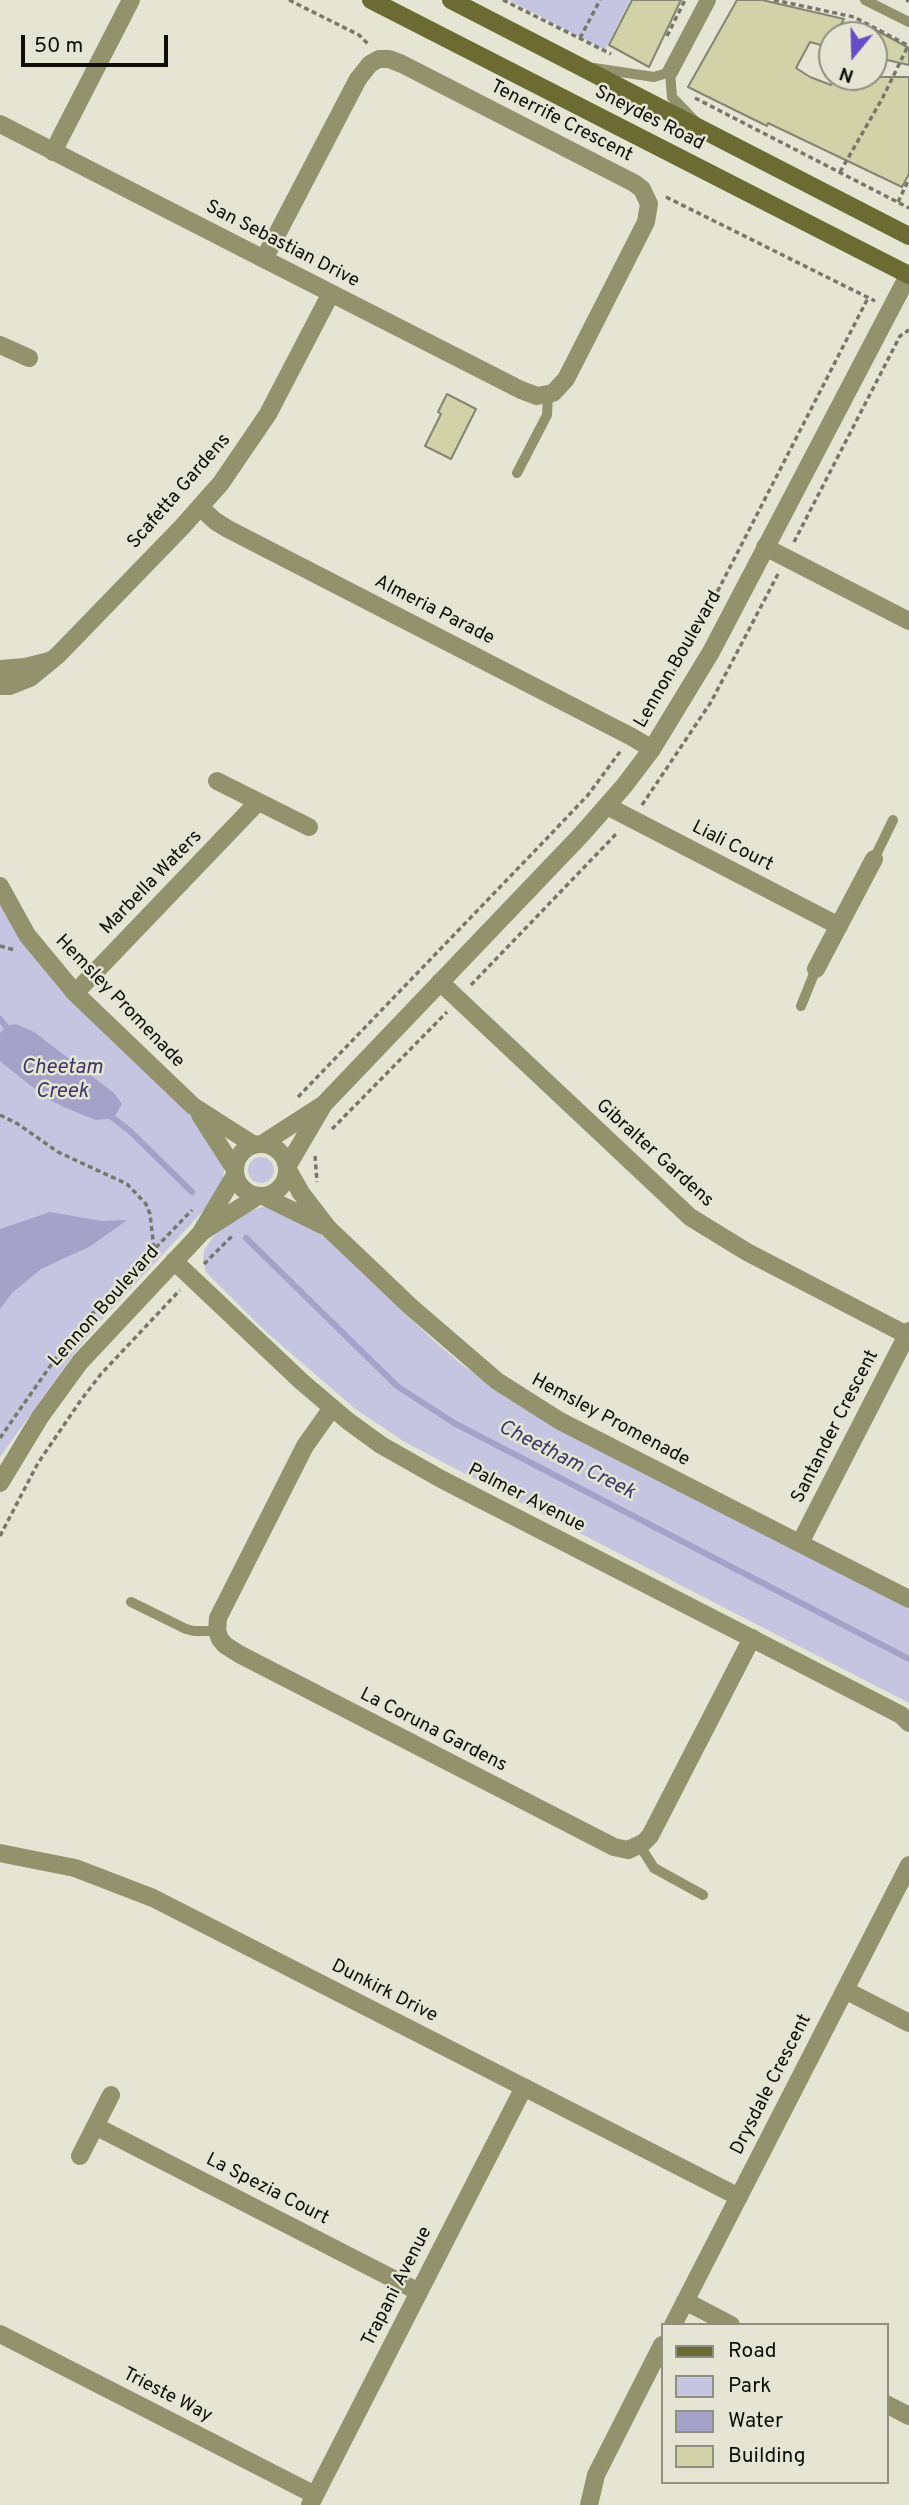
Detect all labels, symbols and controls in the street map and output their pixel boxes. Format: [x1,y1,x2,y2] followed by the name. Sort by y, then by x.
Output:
[24,21,172,65] scale bar
[818,21,888,91] north arrow
[34,33,83,60] text: 50 m
[836,60,857,88] text: N
[486,76,636,168] street label: Tenerrife Crescent
[590,82,708,156] street label: Sneydes Road
[201,196,363,294] street label: San Sebastian Drive
[124,430,236,554] street label: Scafetta Gardens
[370,571,498,651] street label: Almeria Parade
[630,587,728,733] street label: Lennon Boulevard
[687,817,777,877] street label: Liali Court
[96,826,208,940] street label: Marbella Waters
[50,931,188,1073] street label: Hemsley Promenade
[21,1056,103,1106] water label: Cheetam Creek
[590,1095,718,1213] street label: Gibralter Gardens
[45,1242,165,1372] street label: Lennon Boulevard
[788,1347,884,1507] street label: Santander Crescent
[527,1370,693,1472] street label: Hemsley Promenade
[493,1416,639,1506] water label: Cheetham Creek
[463,1460,589,1538] street label: Palmer Avenue
[356,1684,510,1778] street label: La Coruna Gardens
[327,1955,441,2029] street label: Dunkirk Drive
[727,2011,817,2159] street label: Drysdale Crescent
[202,2149,332,2231] street label: La Spezia Court
[358,2223,438,2351] street label: Trapani Avenue
[660,2323,888,2484] legend
[728,2338,777,2365] text: Road
[118,2364,216,2428] street label: Trieste Way
[728,2373,771,2400] text: Park
[728,2408,783,2435] text: Water
[728,2443,806,2470] text: Building

